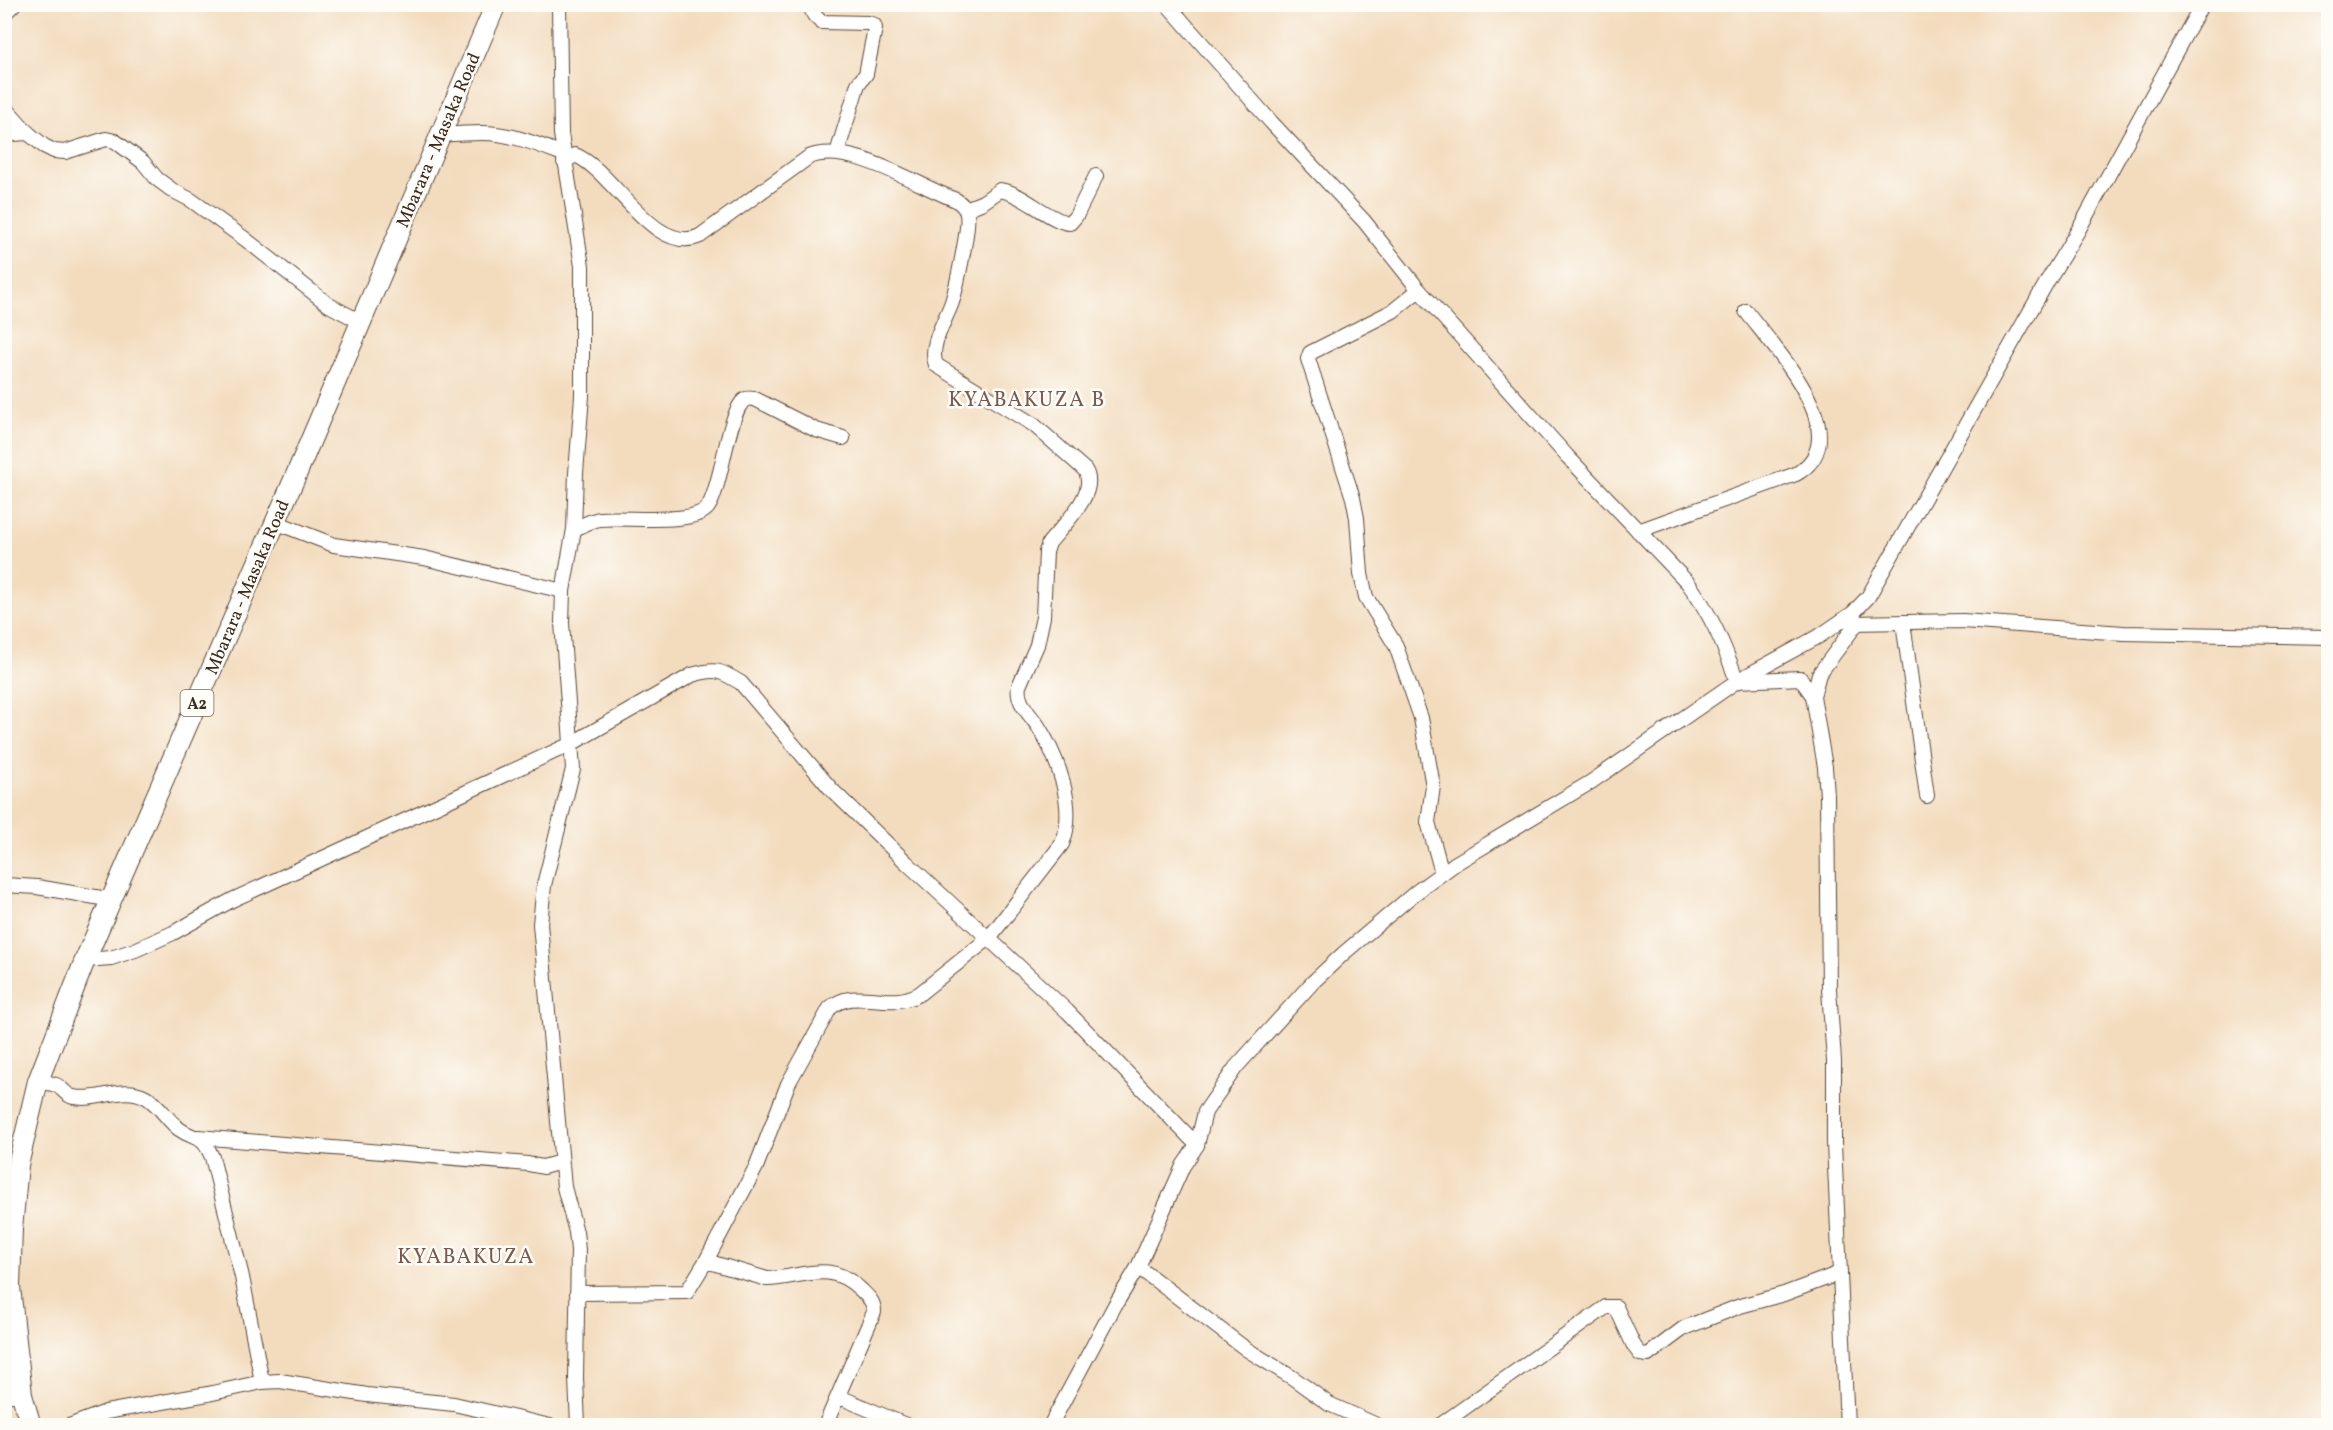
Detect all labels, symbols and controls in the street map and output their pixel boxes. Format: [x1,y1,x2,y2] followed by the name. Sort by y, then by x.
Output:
[391,49,488,232] street label: Mbarara - Masaka Road
[948,386,1106,415] district label: KYABAKUZA B
[200,496,297,679] street label: Mbarara - Masaka Road
[180,690,214,716] road number: A2
[397,1243,535,1272] district label: KYABAKUZA

